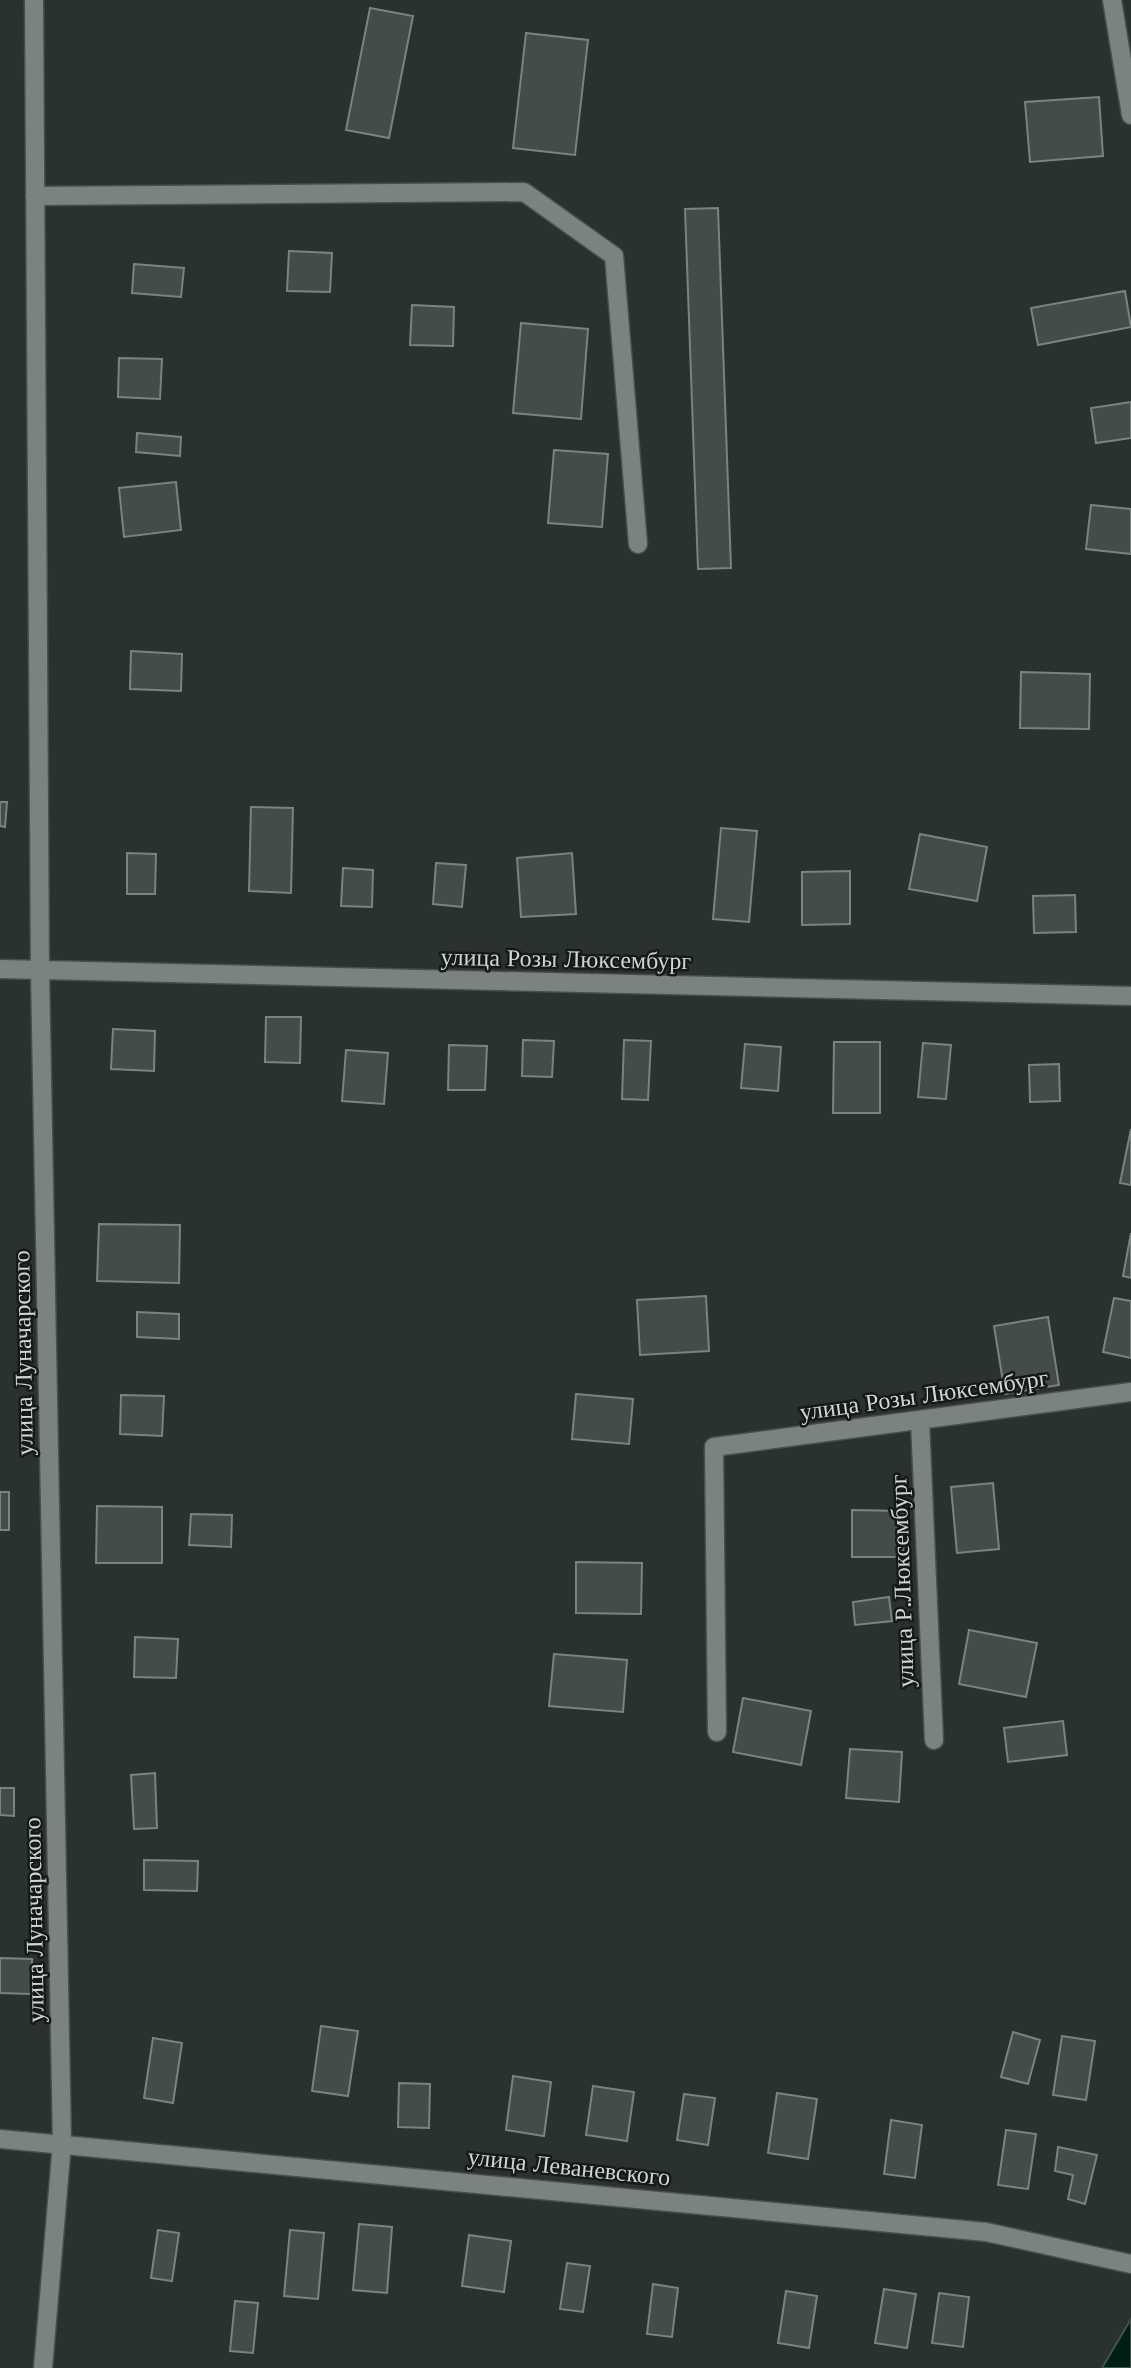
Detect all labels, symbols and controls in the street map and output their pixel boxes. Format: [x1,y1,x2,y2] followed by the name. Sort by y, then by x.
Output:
[440,942,692,975] street label: улица Розы Люксембург
[6,1250,39,1456] street label: улица Луначарского
[798,1363,1050,1426] street label: улица Розы Люксембург
[883,1474,920,1688] street label: улица Р.Люксембург
[17,1817,50,2023] street label: улица Луначарского
[466,2141,672,2192] street label: улица Леваневского

